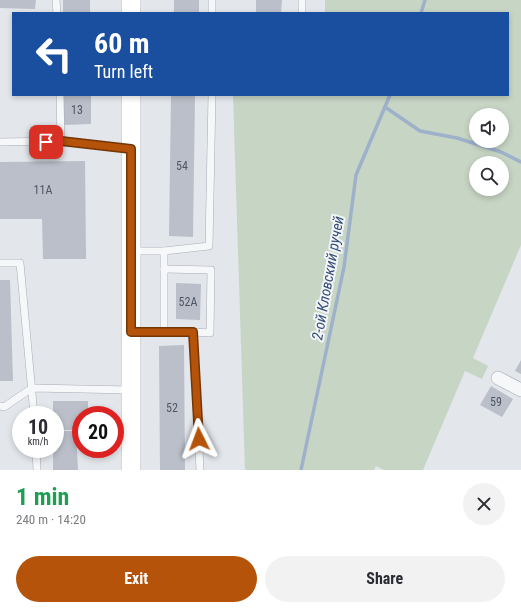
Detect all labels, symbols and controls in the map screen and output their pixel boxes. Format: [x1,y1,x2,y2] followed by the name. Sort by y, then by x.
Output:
[94,27,150,60] text: 60 m
[28,28,80,80] icon: left
[94,61,153,82] text: Turn left
[71,103,83,117] house number: 13
[469,108,509,196] map controls
[469,108,509,148] button: sound
[29,125,63,159] pin
[35,131,57,153] icon: arrive
[469,156,509,196] button: search
[176,159,188,173] house number: 54
[34,183,52,197] house number: 11А
[308,215,348,341] water label: 2-ой Кловский ручей
[179,295,197,309] house number: 52А
[490,395,502,409] house number: 59
[166,401,178,415] house number: 52
[72,406,124,458] speed limit sign: 20
[28,415,48,439] text: 10
[178,418,220,460] position arrow
[28,436,48,447] text: km/h
[16,483,69,511] text: 1 min
[463,483,505,525] button: close
[16,512,86,527] text: 240 m · 14:20
[16,556,257,602] button: Exit
[265,556,505,602] button: Share

